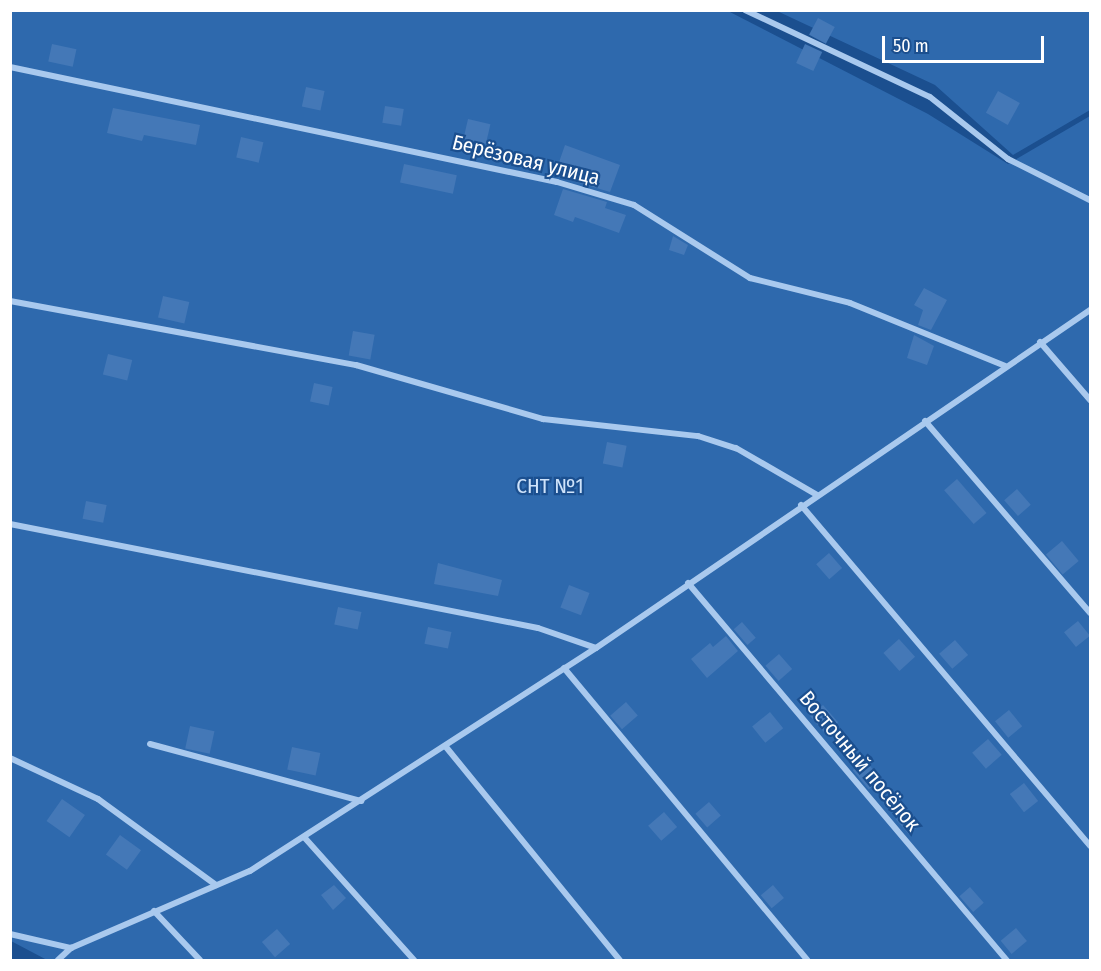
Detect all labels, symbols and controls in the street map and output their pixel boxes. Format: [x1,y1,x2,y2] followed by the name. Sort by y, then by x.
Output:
[885,24,1047,62] scale bar
[893,35,929,57] text: 50 m
[450,129,602,191] street label: Берёзовая улица
[516,473,584,499] park label: СНТ №1
[794,686,926,836] street label: Восточный посёлок

